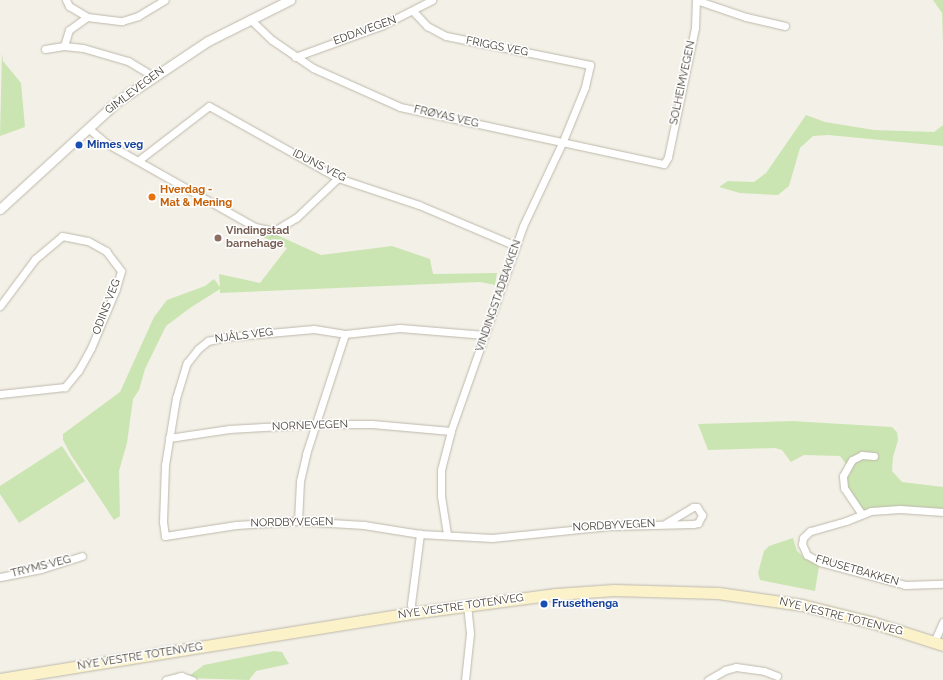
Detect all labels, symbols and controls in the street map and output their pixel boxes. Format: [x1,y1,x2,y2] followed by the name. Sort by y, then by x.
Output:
[332,14,398,48] street label: EDDAVEGEN
[465,34,529,60] street label: FRIGGS VEG
[668,40,698,126] street label: SOLHEIMVEGEN
[103,65,167,117] street label: GIMLEVEGEN
[412,103,480,131] street label: FRØYAS VEG
[87,138,144,152] place label: Mimes veg
[74,140,84,150] marker: Mimes veg
[290,147,348,185] street label: IDUNS VEG
[160,184,232,210] place label: Hverdag - Mat & Mening
[147,192,157,202] marker: Hverdag - Mat & Mening
[226,225,289,251] place label: Vindingstad barnehage
[213,233,223,243] marker: Vindingstad barnehage
[474,238,524,354] street label: VINDINGSTADBAKKEN
[90,277,124,337] street label: ODINS VEG
[214,326,274,346] street label: NJÅLS VEG
[272,418,348,434] street label: NORNEVEGEN
[250,516,334,530] street label: NORDBYVEGEN
[572,517,656,535] street label: NORDBYVEGEN
[9,553,73,581] street label: TRYMS VEG
[814,553,900,589] street label: FRUSETBAKKEN
[397,592,525,622] street label: NYE VESTRE TOTENVEG
[778,595,904,639] street label: NYE VESTRE TOTENVEG
[552,597,618,611] place label: Frusethenga
[539,599,549,609] marker: Frusethenga
[76,641,204,673] street label: NYE VESTRE TOTENVEG

